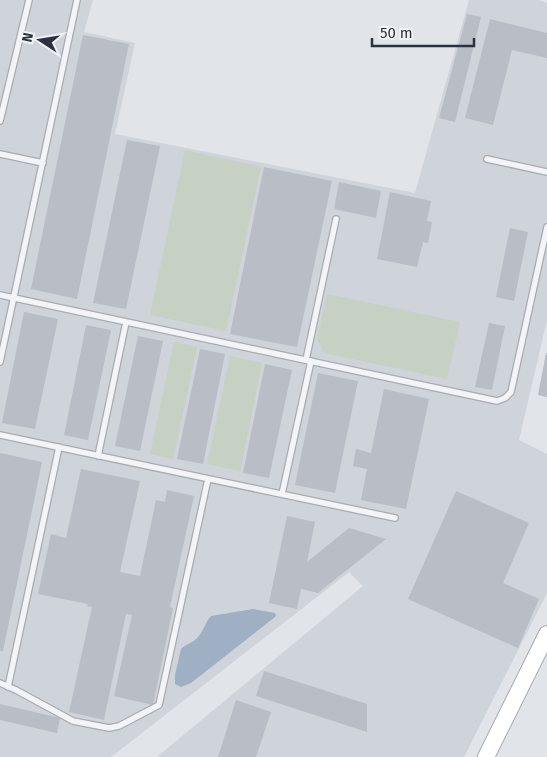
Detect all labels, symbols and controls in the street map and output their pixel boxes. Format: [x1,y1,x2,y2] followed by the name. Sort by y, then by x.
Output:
[15,15,65,65] north arrow
[372,15,474,47] scale bar
[380,24,413,42] text: 50 m
[18,31,37,44] text: N

